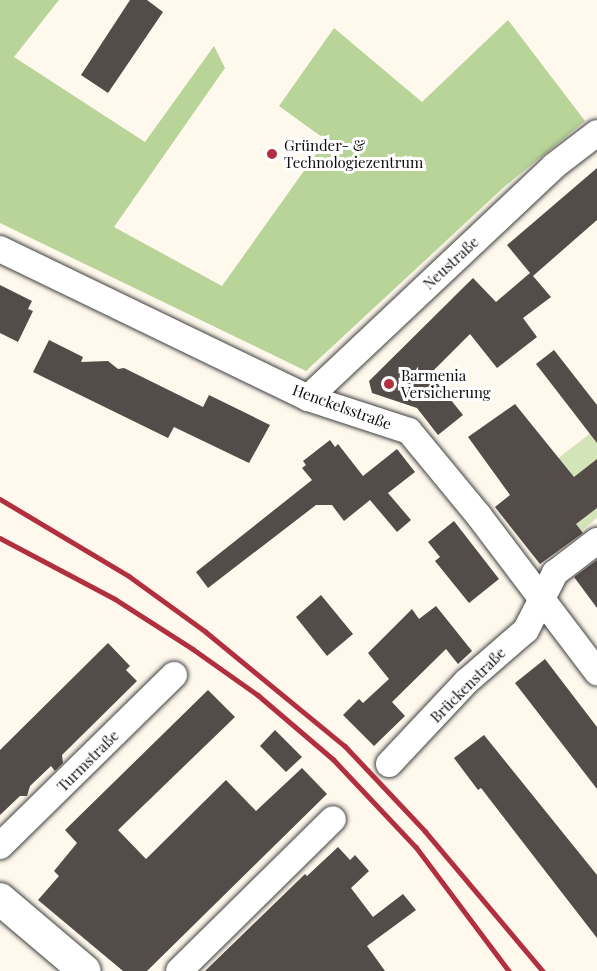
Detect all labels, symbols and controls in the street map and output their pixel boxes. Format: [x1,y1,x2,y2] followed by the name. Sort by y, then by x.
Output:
[284,136,423,171] place label: Gründer- & Technologiezentrum
[265,147,279,161] marker: Gründer- & Technologiezentrum
[420,233,482,293] street label: Neustraße
[401,366,491,401] place label: Barmenia Versicherung
[382,377,396,391] marker: Barmenia Versicherung
[290,381,394,433] street label: Henckelsstraße
[427,644,509,726] street label: Brückenstraße
[54,727,122,795] street label: Turmstraße

